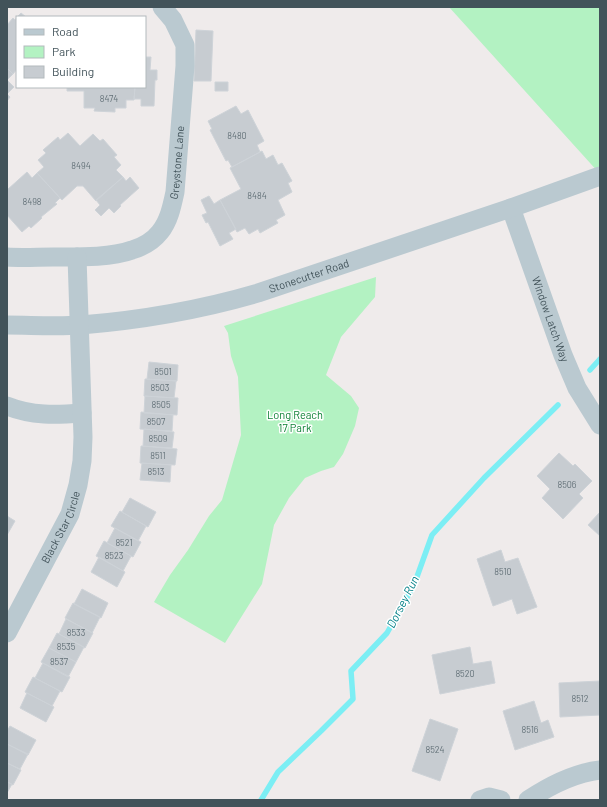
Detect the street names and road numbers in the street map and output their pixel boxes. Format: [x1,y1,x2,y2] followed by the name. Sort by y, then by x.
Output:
[167,125,186,201] street label: Greystone Lane
[267,256,351,295] street label: Stonecutter Road
[530,275,572,364] street label: Window Latch Way
[38,489,82,565] street label: Black Star Circle

